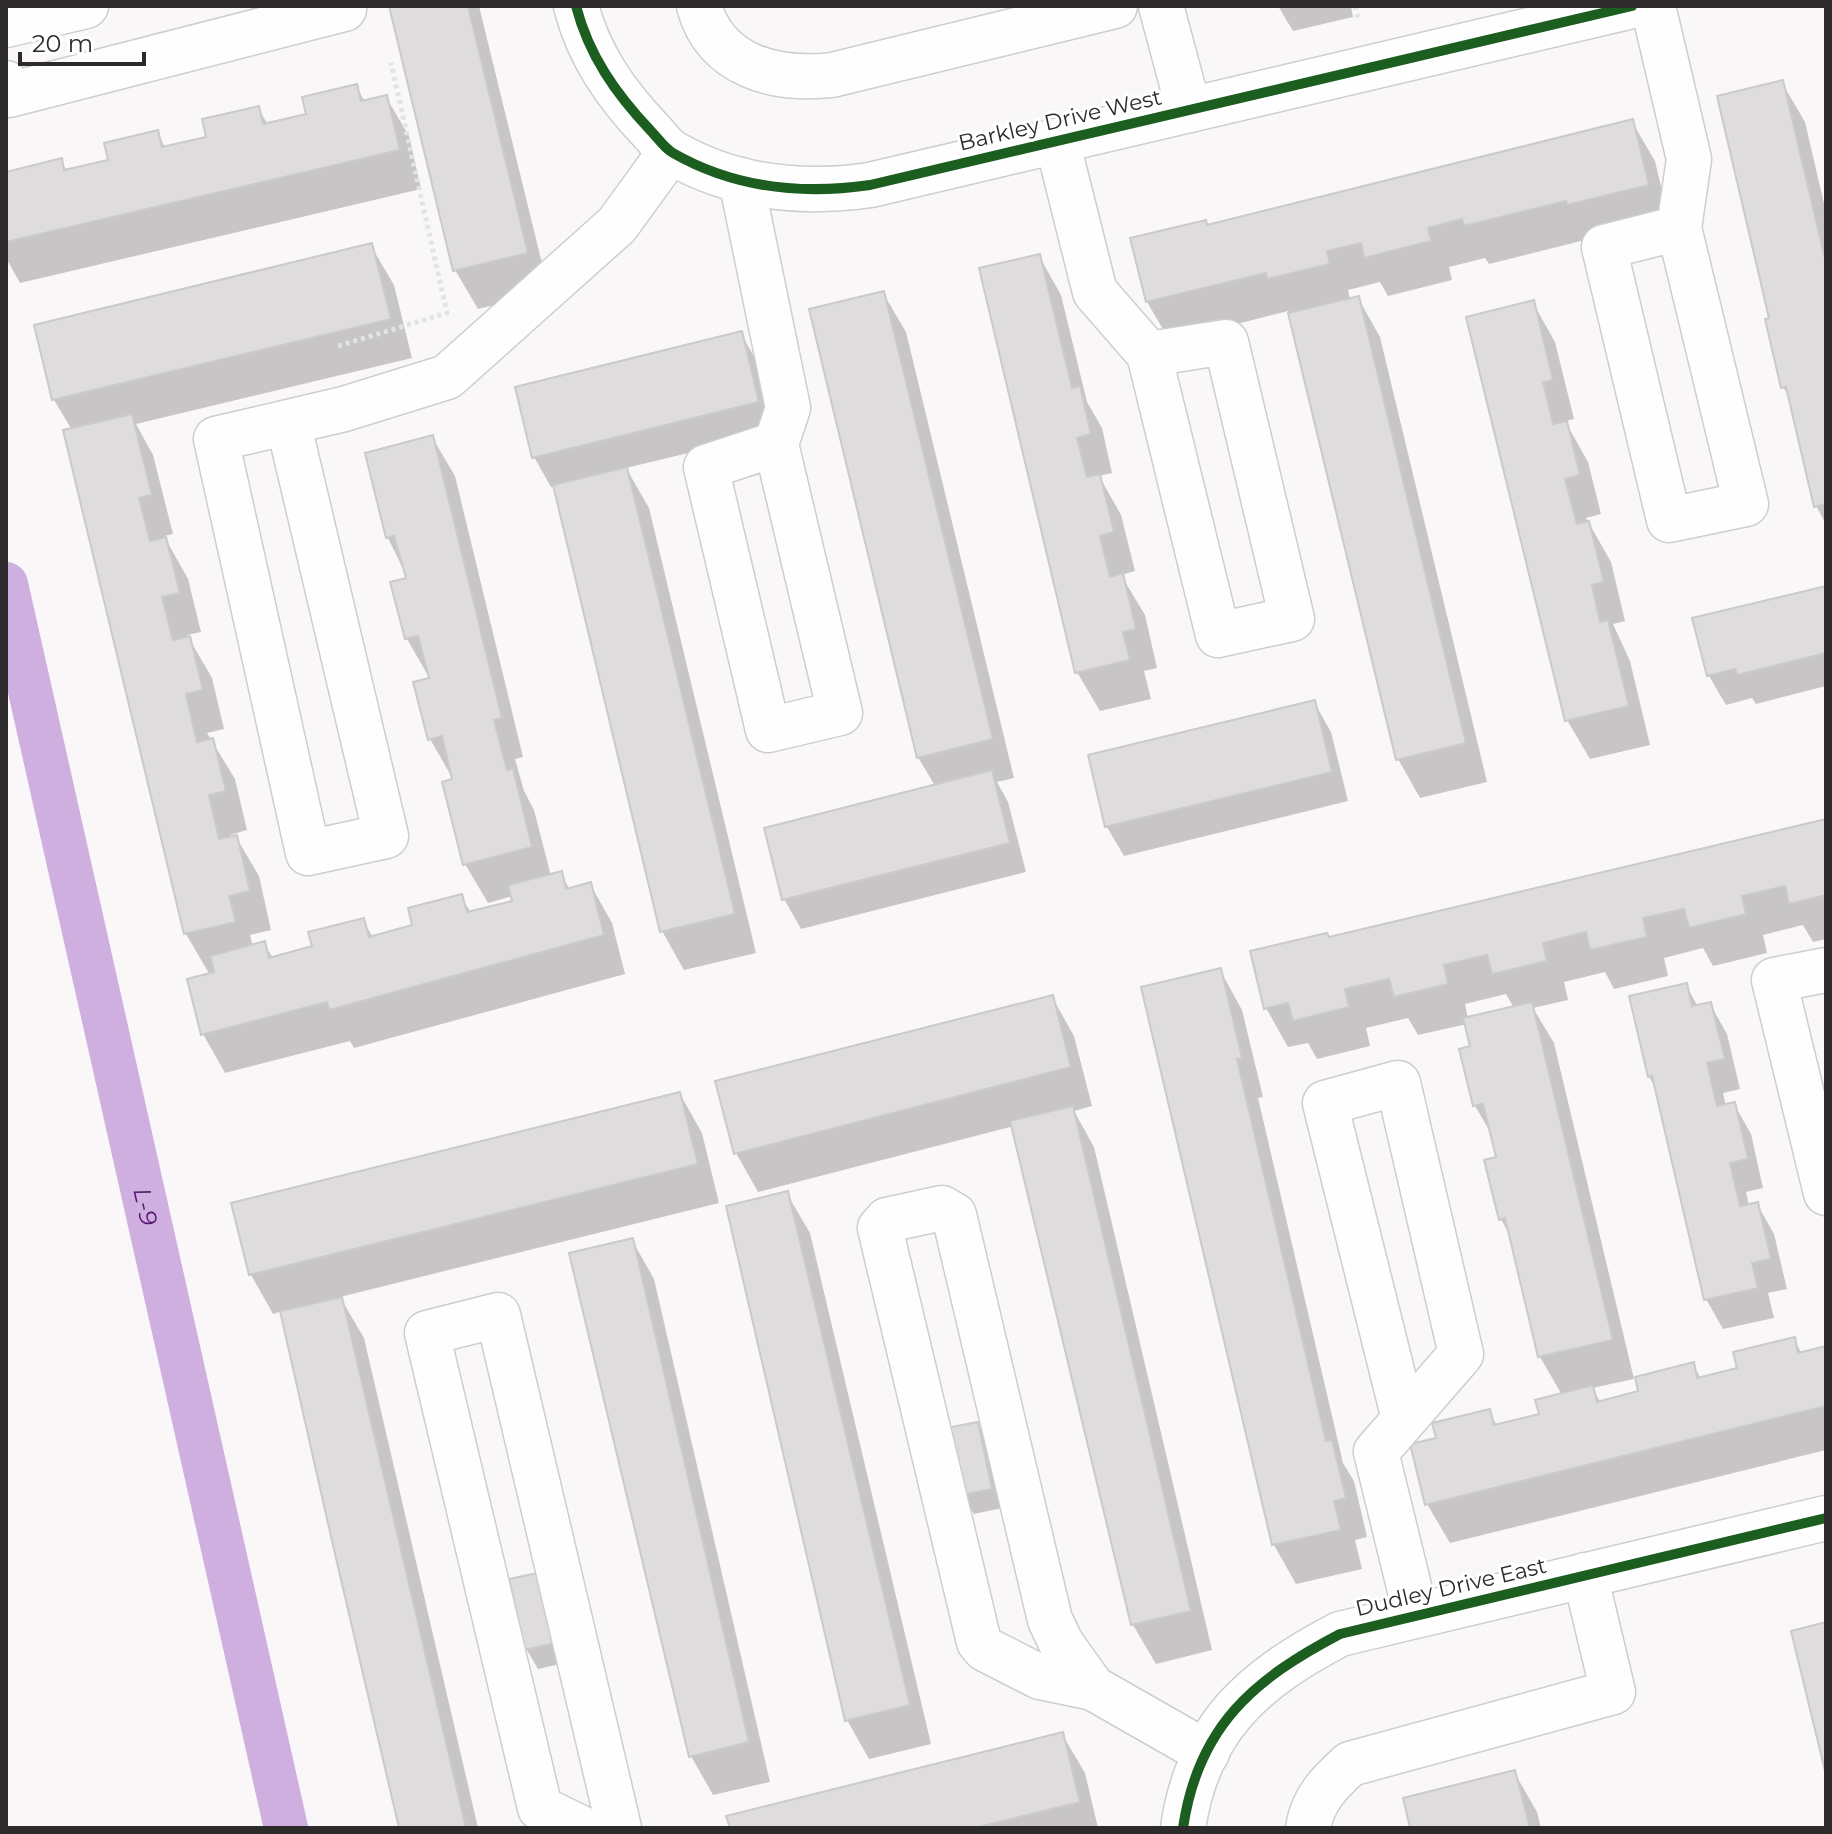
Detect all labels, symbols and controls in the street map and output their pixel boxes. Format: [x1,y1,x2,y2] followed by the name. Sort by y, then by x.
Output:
[20,16,144,66] scale bar
[32,29,93,58] text: 20 m
[956,83,1164,157] street label: Barkley Drive West
[128,1185,164,1228] water label: L-9
[1353,1552,1549,1622] street label: Dudley Drive East

